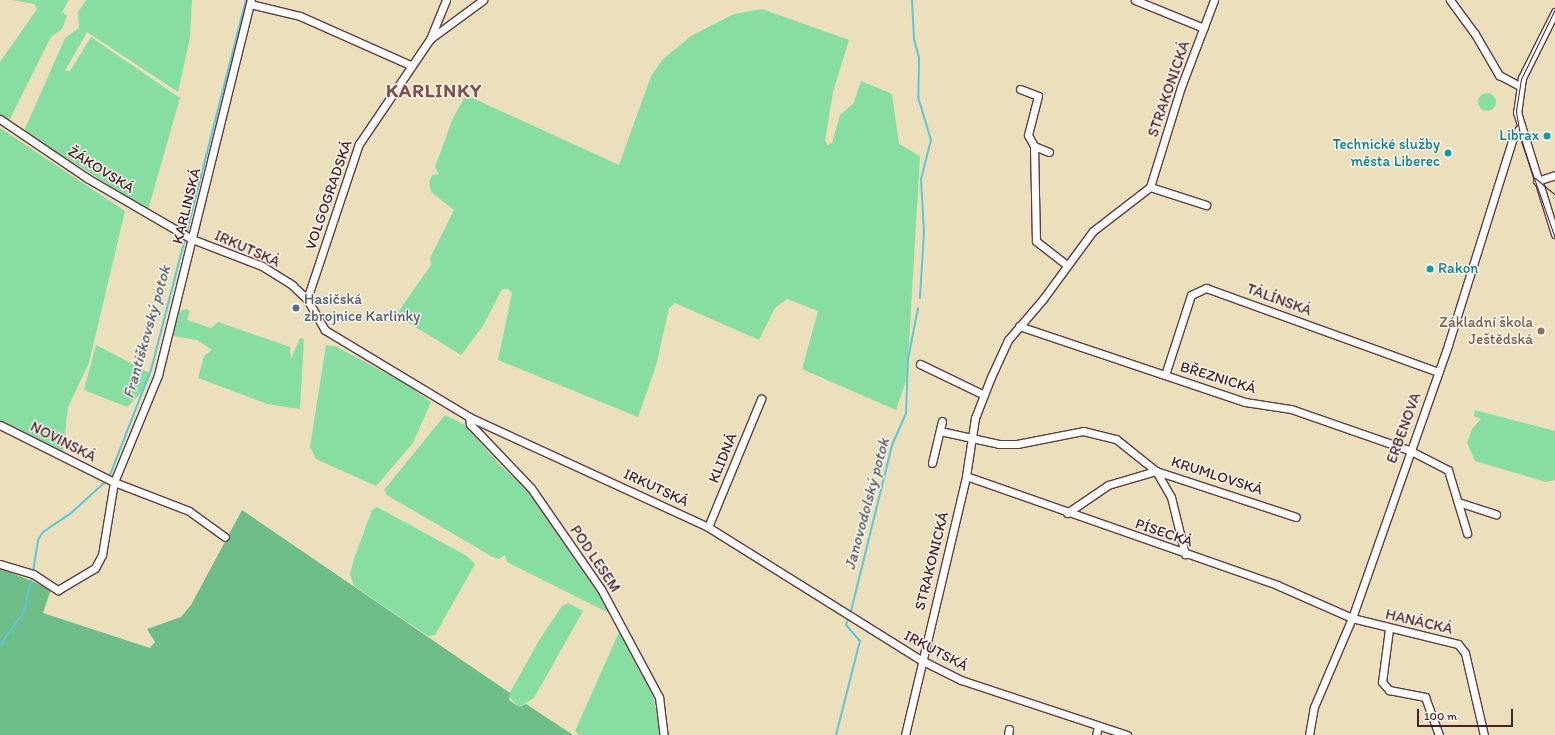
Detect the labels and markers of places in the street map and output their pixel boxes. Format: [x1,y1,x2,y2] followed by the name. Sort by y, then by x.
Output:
[1499,127,1539,145] place label: Librax
[1542,131,1552,141] marker: Librax
[1333,135,1440,170] place label: Technické služby města Liberec
[1443,148,1453,158] marker: Technické služby města Liberec
[1438,260,1478,278] place label: Rakon
[1425,264,1435,274] marker: Rakon
[304,290,420,325] place label: Hasičská zbrojnice Karlinky
[291,303,301,313] marker: Hasičská zbrojnice Karlinky
[1439,313,1533,348] place label: Základní škola Ještědská
[1536,326,1546,336] marker: Základní škola Ještědská

